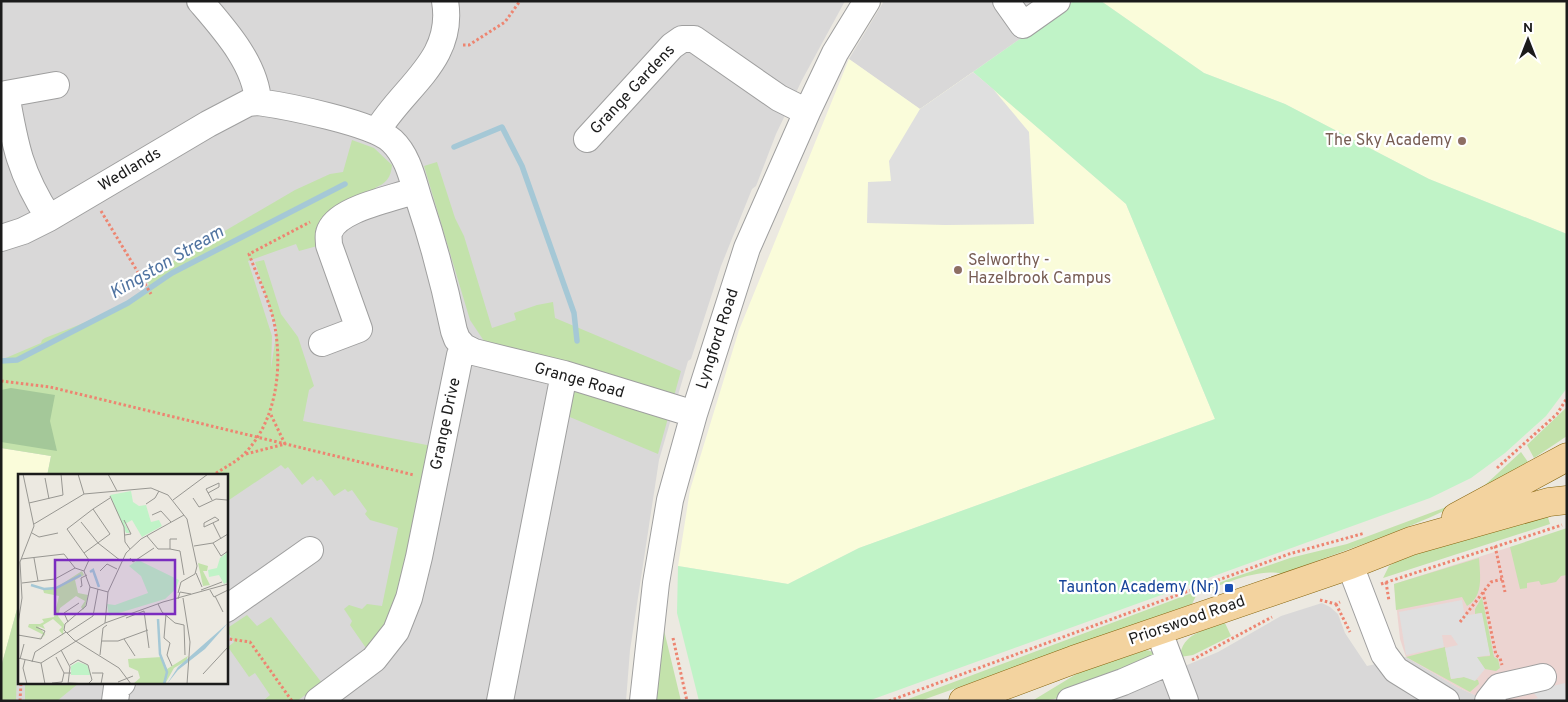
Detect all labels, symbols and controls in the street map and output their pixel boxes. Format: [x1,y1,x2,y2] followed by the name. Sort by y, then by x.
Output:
[1503,15,1553,65] north arrow
[1523,20,1533,37] text: N
[586,41,680,139] street label: Grange Gardens
[1325,131,1452,151] place label: The Sky Academy
[1456,135,1468,147] marker: The Sky Academy
[95,144,165,196] street label: Wedlands
[106,221,229,305] water label: Kingston Stream
[968,251,1111,289] place label: Selworthy - Hazelbrook Campus
[952,264,964,276] marker: Selworthy - Hazelbrook Campus
[692,286,744,392] street label: Lyngford Road
[531,359,627,403] street label: Grange Road
[426,376,466,472] street label: Grange Drive
[18,474,228,684] inset map
[1058,578,1219,598] place label: Taunton Academy (Nr)
[1223,582,1235,594] marker: Taunton Academy (Nr)
[1126,592,1248,650] street label: Priorswood Road

